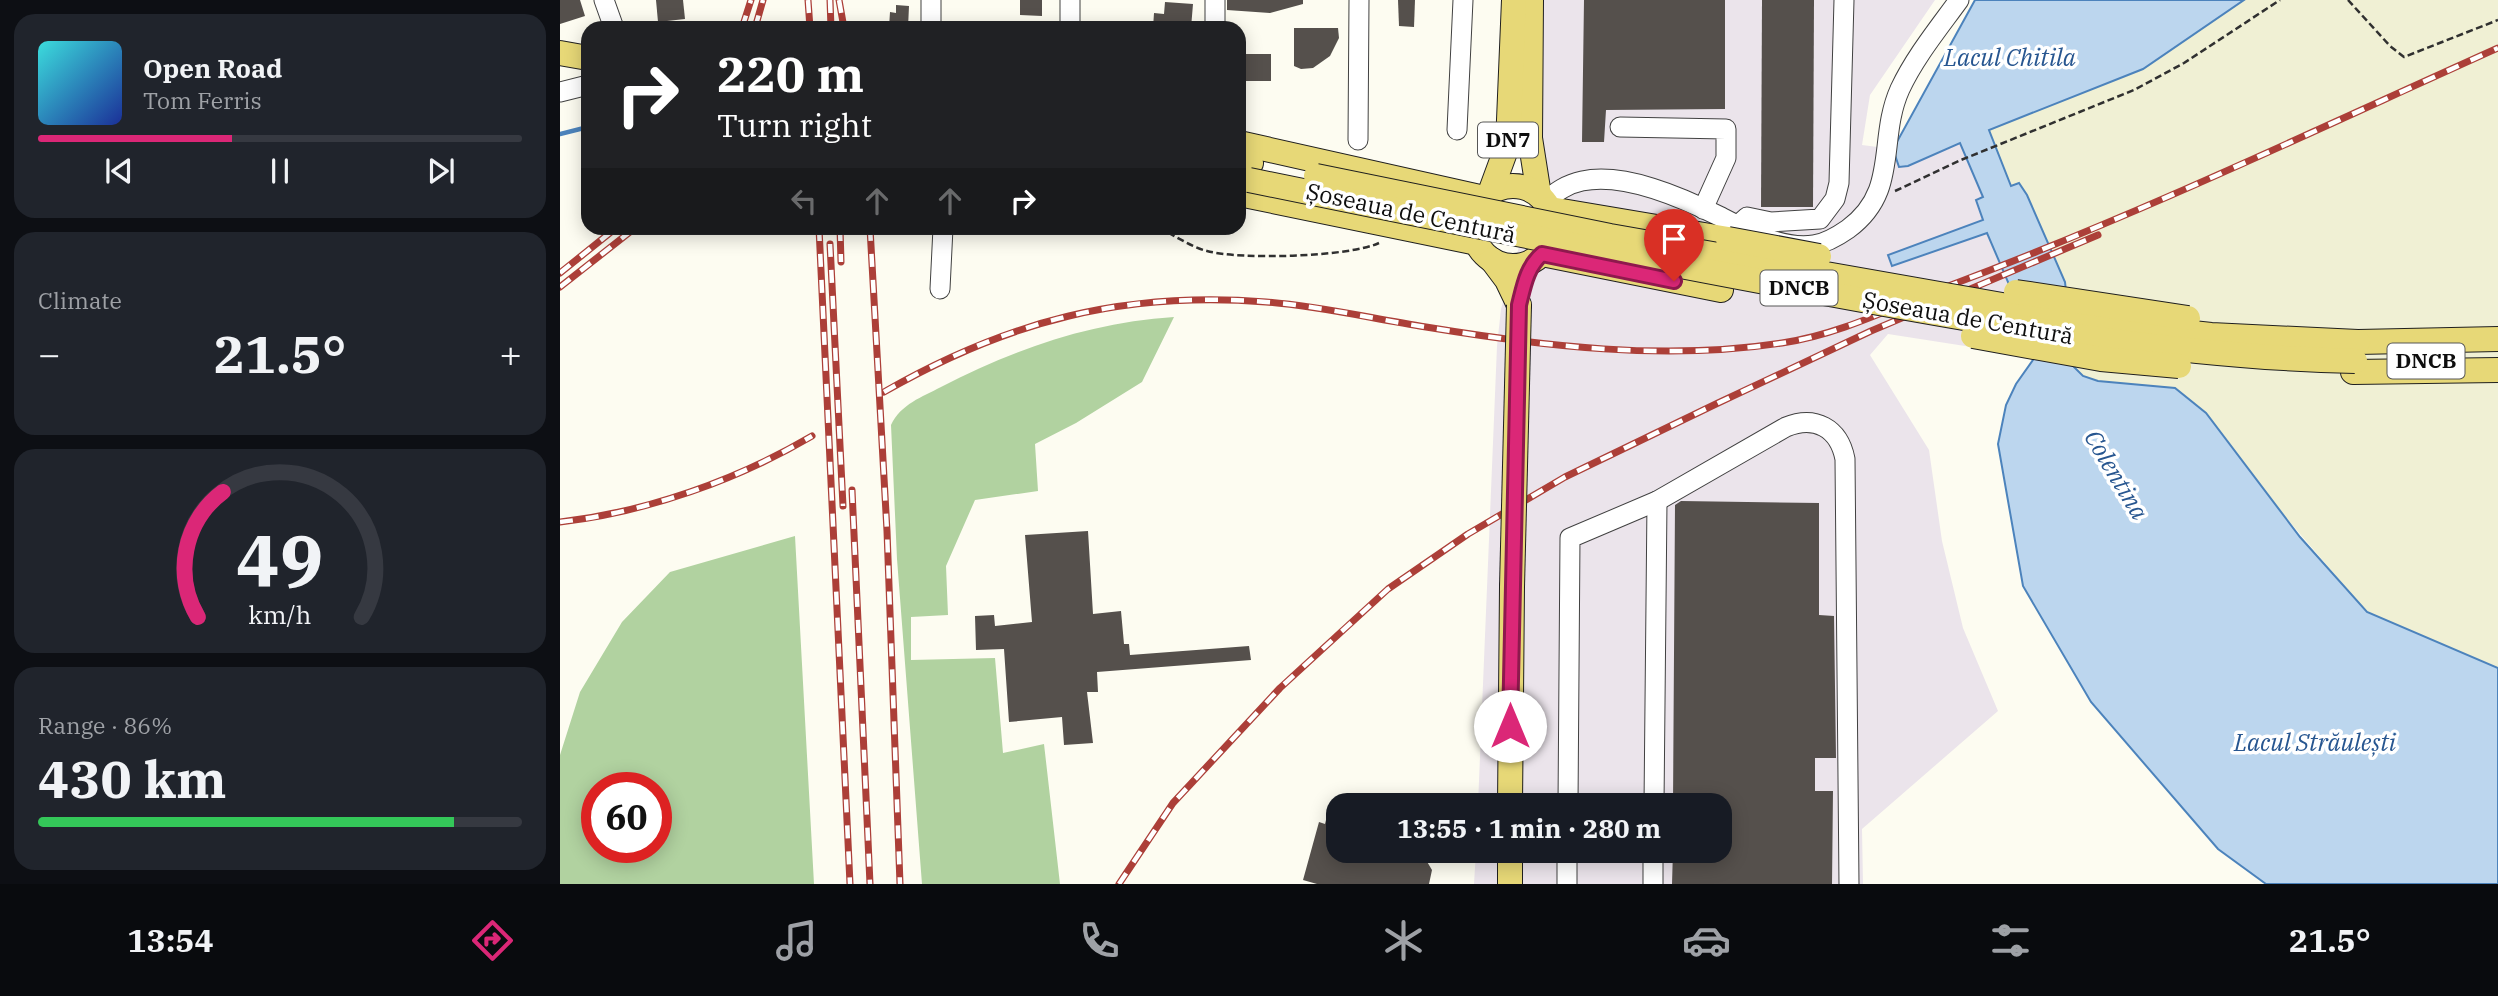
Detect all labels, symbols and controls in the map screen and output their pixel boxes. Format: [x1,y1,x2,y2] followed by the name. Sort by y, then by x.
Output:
[1943,41,2076,73] water label: Lacul Chitila
[717,42,864,105] text: 220 m
[602,49,693,140] icon: right
[143,51,282,85] text: Open Road
[143,85,262,115] text: Tom Ferris
[717,104,872,146] text: Turn right
[1478,122,1538,158] road number: DN7
[100,152,138,190] icon: previous
[261,152,299,190] icon: pause
[422,152,460,190] icon: next
[1304,175,1519,249] street label: Șoseaua de Centură
[785,182,823,220] icon: left
[858,182,896,220] icon: ahead
[931,182,969,220] icon: ahead
[1004,182,1042,220] icon: right
[1644,209,1704,281] pin
[1655,220,1693,258] icon: arrive
[1760,270,1838,306] road number: DNCB
[1861,284,2076,350] street label: Șoseaua de Centură
[38,285,122,315] text: Climate
[214,320,346,387] text: 21.5°
[38,329,61,378] text: −
[499,329,522,378] text: +
[2388,344,2464,378] road number: DNCB
[2078,424,2156,525] water label: Colentina
[236,512,324,607] text: 49
[248,598,312,631] text: km/h
[1473,689,1547,763] position arrow
[38,710,172,740] text: Range · 86%
[2233,726,2397,758] water label: Lacul Străulești
[38,745,227,812] text: 430 km
[581,772,672,863] speed limit sign: 60
[1397,811,1661,845] text: 13:55 · 1 min · 280 m
[468,916,517,965] icon: directions
[772,916,821,965] icon: music
[1075,916,1124,965] icon: phone
[1379,916,1428,965] icon: climate
[1682,916,1731,965] icon: car
[1986,916,2035,965] icon: filters
[127,919,214,961] text: 13:54
[2289,919,2371,961] text: 21.5°

